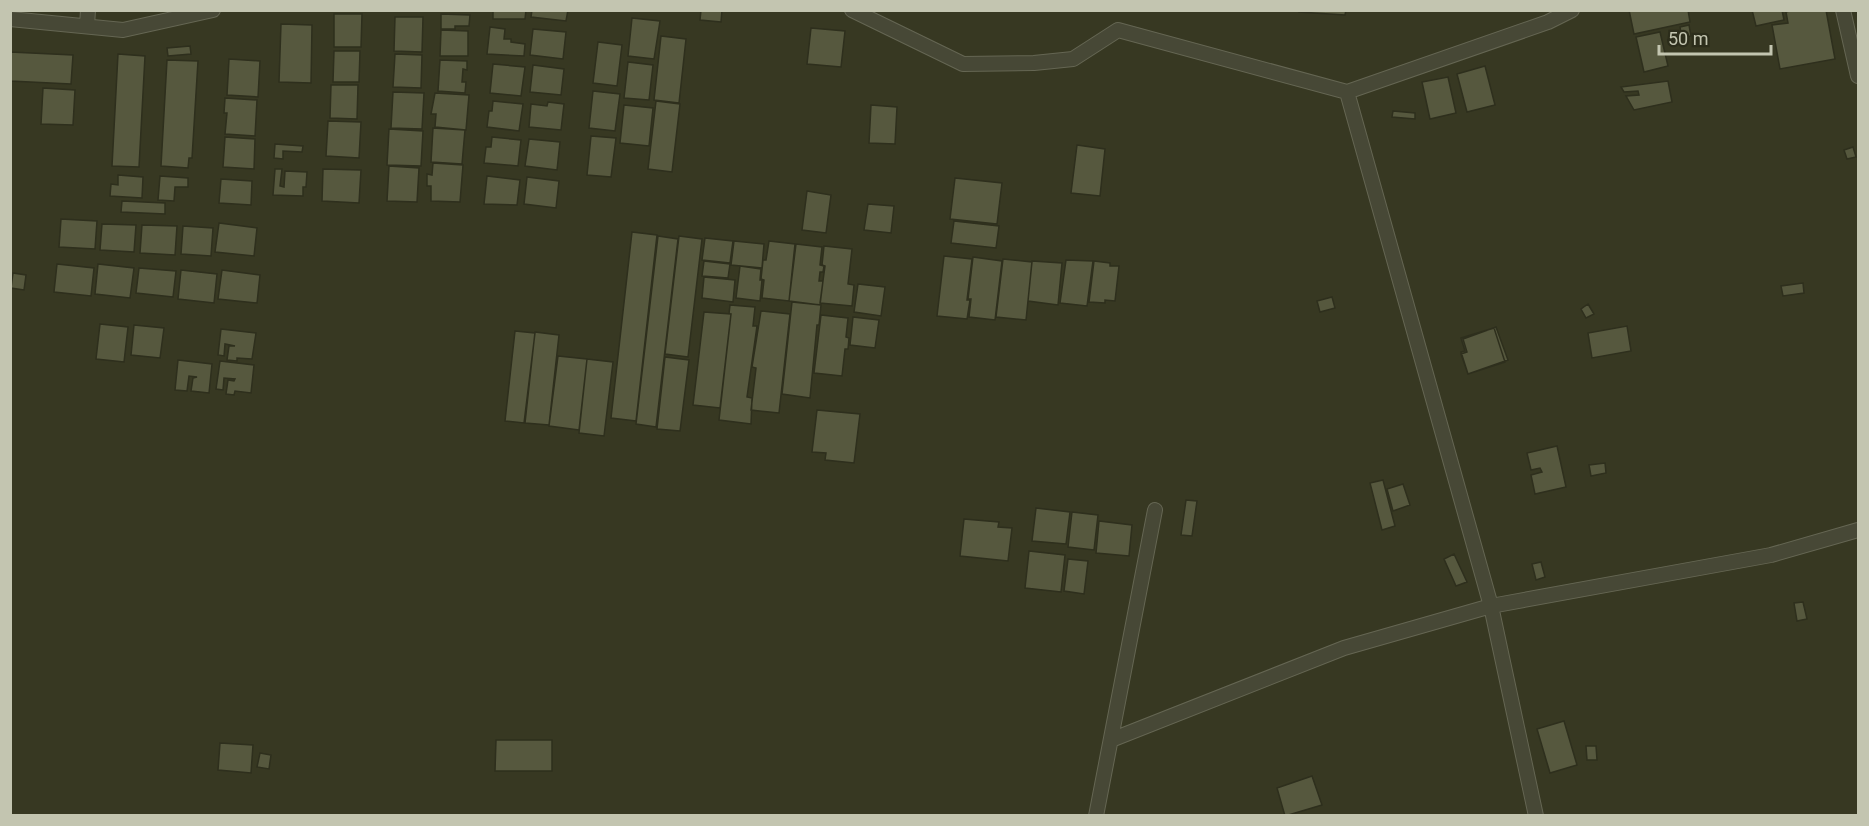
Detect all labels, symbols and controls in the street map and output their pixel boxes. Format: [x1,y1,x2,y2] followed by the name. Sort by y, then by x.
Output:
[1659,18,1772,56] scale bar
[1668,28,1708,49] text: 50 m

